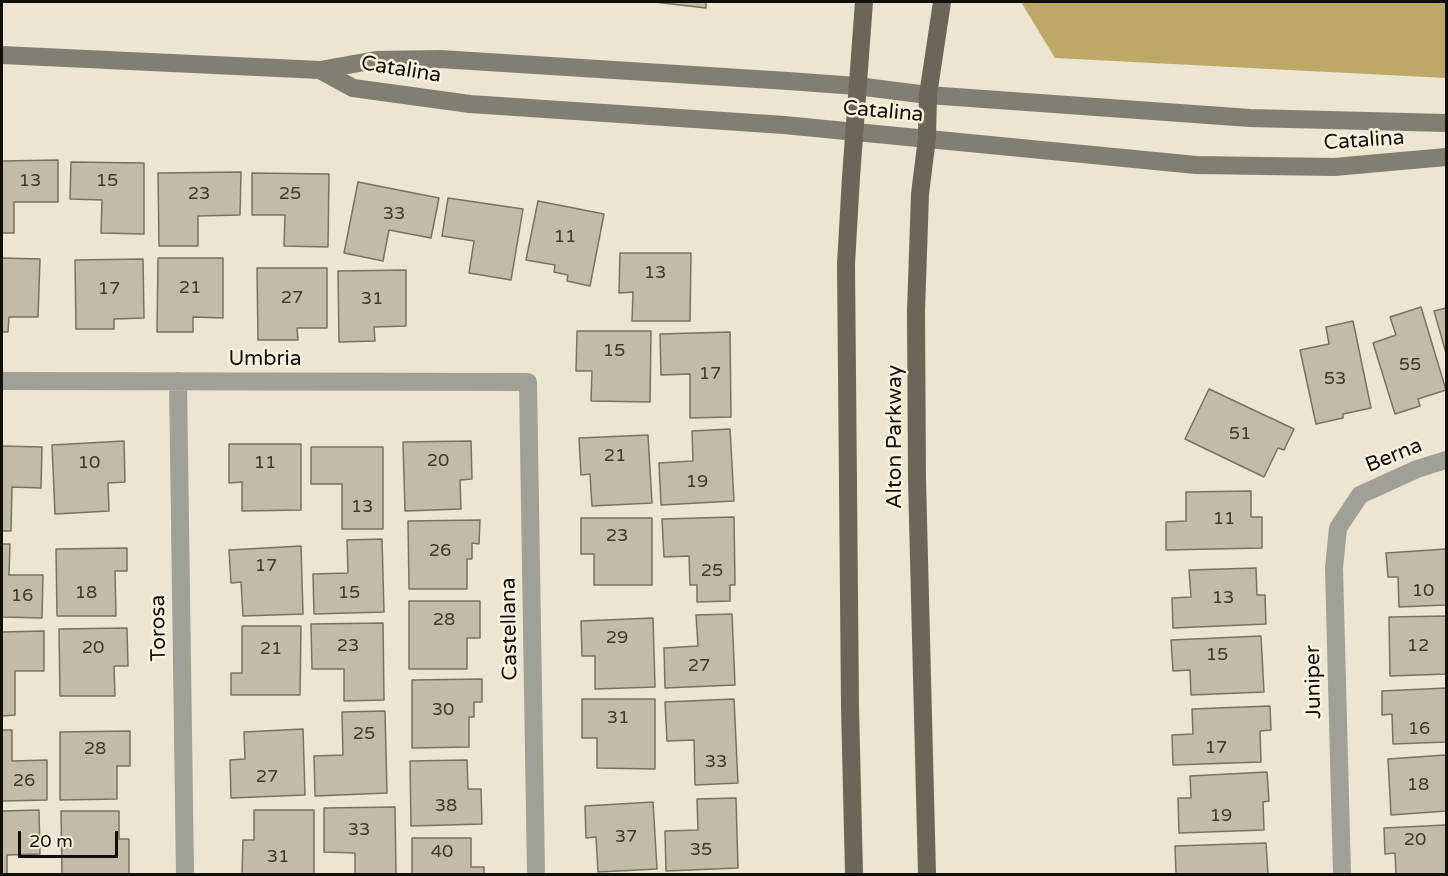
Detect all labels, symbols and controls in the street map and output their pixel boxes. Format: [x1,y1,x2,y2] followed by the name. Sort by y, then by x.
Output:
[359,51,443,89] street label: Catalina
[842,96,924,128] street label: Catalina
[1323,126,1405,156] street label: Catalina
[19,170,41,192] house number: 13
[96,170,118,192] house number: 15
[188,183,210,205] house number: 23
[279,183,301,205] house number: 25
[383,203,405,225] house number: 33
[554,226,576,248] house number: 11
[644,262,666,284] house number: 13
[179,277,201,299] house number: 21
[98,278,120,300] house number: 17
[281,287,303,309] house number: 27
[361,288,383,310] house number: 31
[603,340,625,362] house number: 15
[228,346,302,372] street label: Umbria
[1399,354,1421,376] house number: 55
[699,363,721,385] house number: 17
[882,365,908,509] street label: Alton Parkway
[1324,368,1346,390] house number: 53
[1229,423,1251,445] house number: 51
[1362,433,1426,479] street label: Berna
[604,445,626,467] house number: 21
[427,450,449,472] house number: 20
[78,452,100,474] house number: 10
[254,452,276,474] house number: 11
[686,471,708,493] house number: 19
[351,496,373,518] house number: 13
[1213,508,1235,530] house number: 11
[606,525,628,547] house number: 23
[429,540,451,562] house number: 26
[255,555,277,577] house number: 17
[701,560,723,582] house number: 25
[497,577,523,681] street label: Castellana
[1412,580,1434,602] house number: 10
[75,582,97,604] house number: 18
[338,582,360,604] house number: 15
[11,585,33,607] house number: 16
[1212,587,1234,609] house number: 13
[146,594,172,662] street label: Torosa
[433,609,455,631] house number: 28
[606,627,628,649] house number: 29
[337,635,359,657] house number: 23
[1407,635,1429,657] house number: 12
[82,637,104,659] house number: 20
[260,638,282,660] house number: 21
[1206,644,1228,666] house number: 15
[1301,645,1327,719] street label: Juniper
[688,655,710,677] house number: 27
[432,699,454,721] house number: 30
[607,707,629,729] house number: 31
[1408,718,1430,740] house number: 16
[353,723,375,745] house number: 25
[1205,737,1227,759] house number: 17
[84,738,106,760] house number: 28
[705,751,727,773] house number: 33
[256,766,278,788] house number: 27
[13,770,35,792] house number: 26
[1407,774,1429,796] house number: 18
[435,795,457,817] house number: 38
[1210,805,1232,827] house number: 19
[21,819,122,857] scale bar
[348,819,370,841] house number: 33
[615,826,637,848] house number: 37
[1404,829,1426,851] house number: 20
[29,830,73,852] text: 20 m
[690,839,712,861] house number: 35
[431,841,453,863] house number: 40
[267,846,289,868] house number: 31

